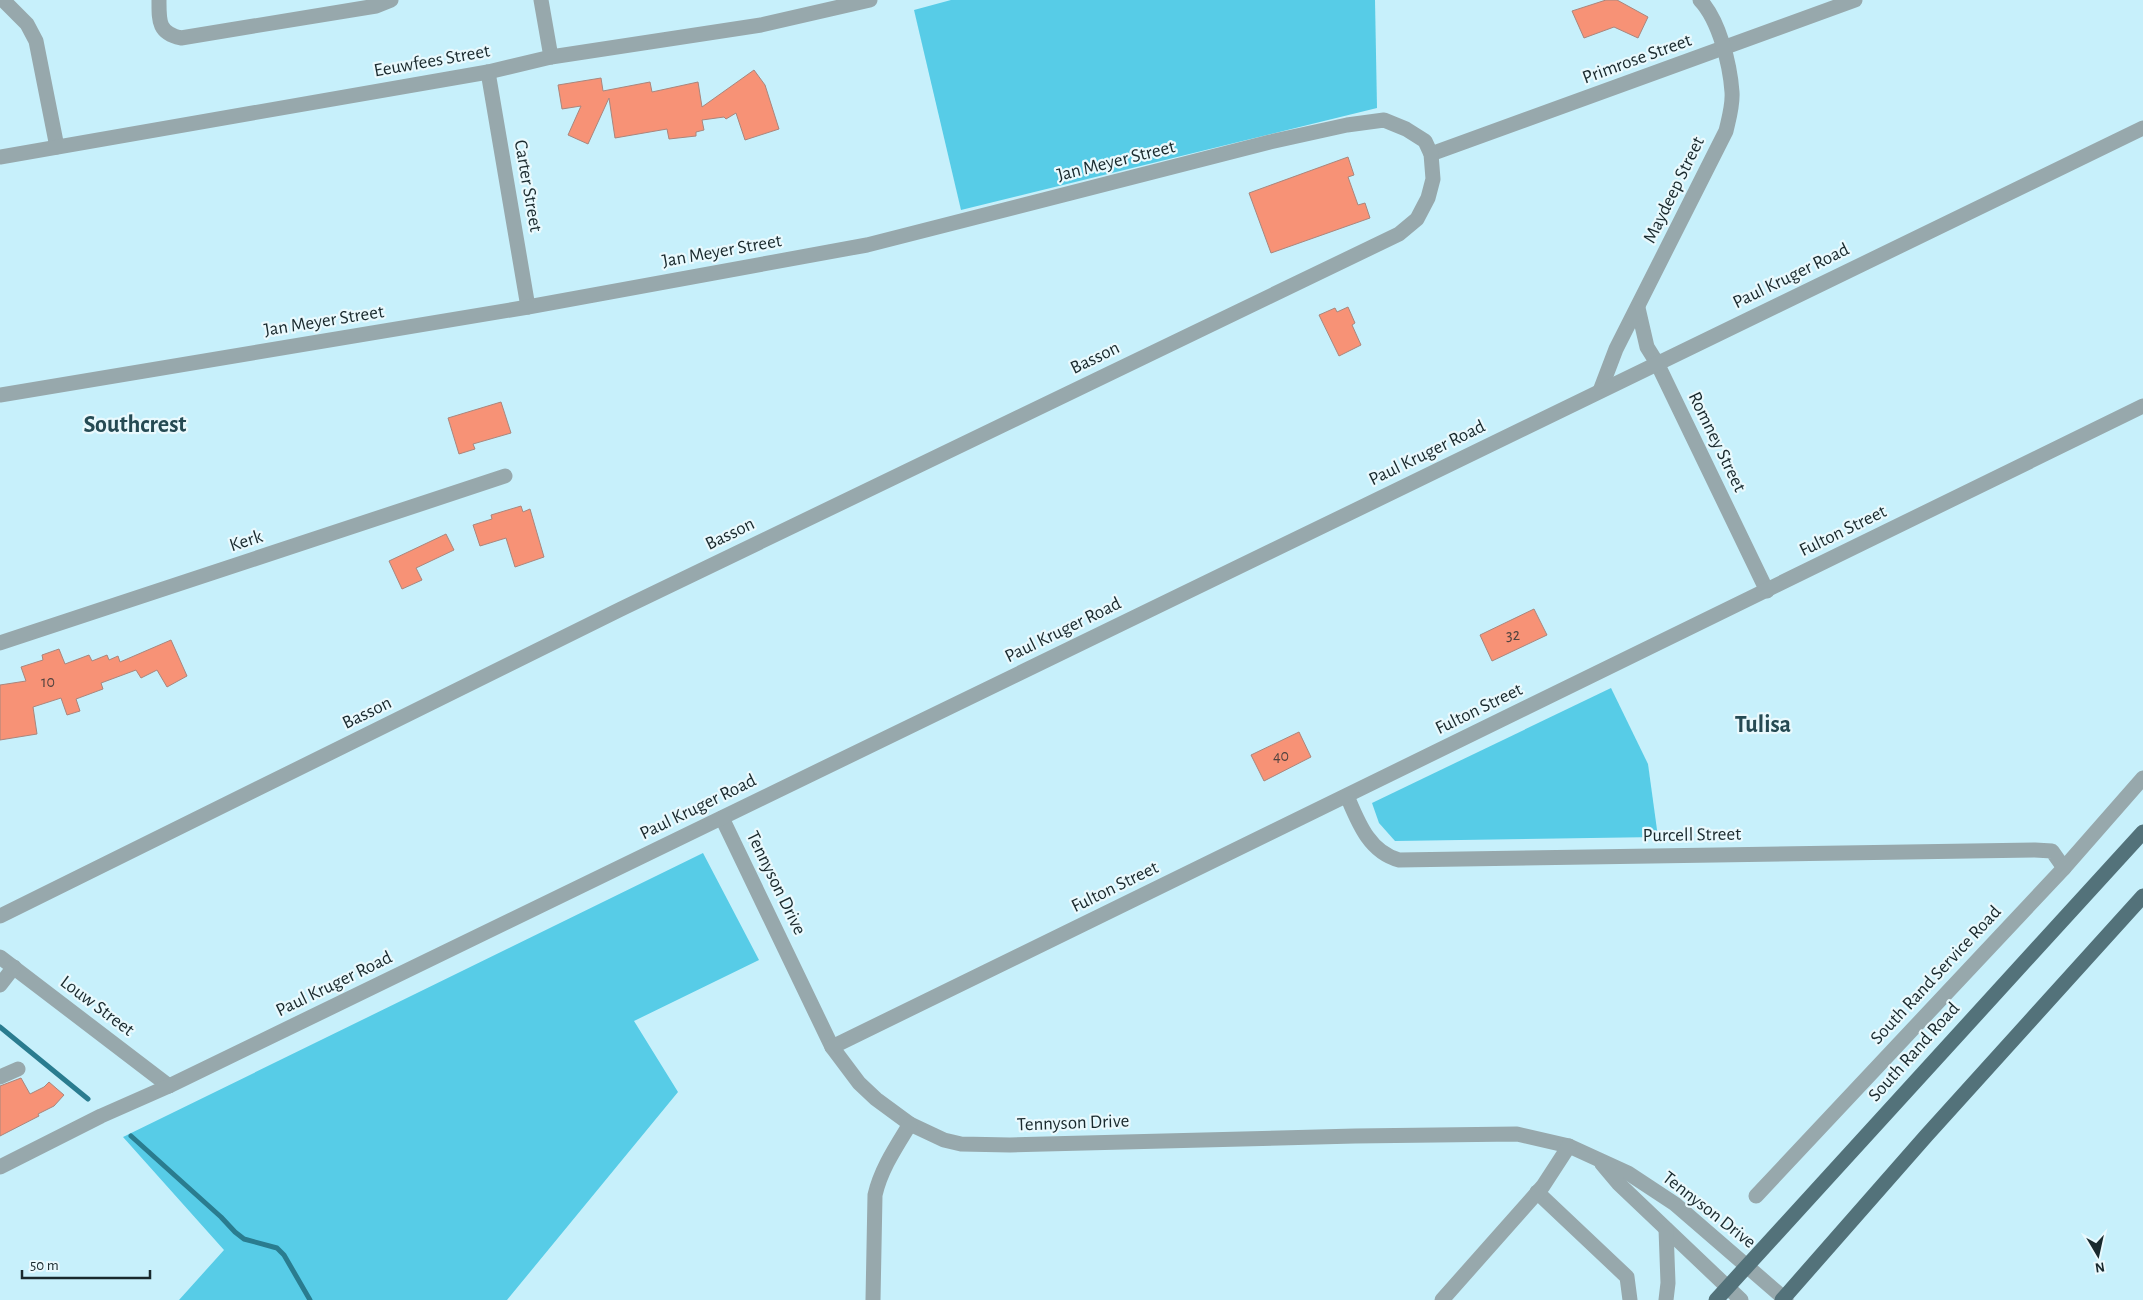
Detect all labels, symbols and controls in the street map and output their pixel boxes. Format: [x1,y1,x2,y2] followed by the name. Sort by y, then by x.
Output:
[1580,30,1694,88] street label: Primrose Street
[372,41,492,81] street label: Eeuwfees Street
[1640,134,1708,246] street label: Maydeep Street
[1055,137,1177,185] street label: Jan Meyer Street
[511,138,545,234] street label: Carter Street
[661,231,783,271] street label: Jan Meyer Street
[1730,240,1852,312] street label: Paul Kruger Road
[263,302,385,340] street label: Jan Meyer Street
[1067,338,1123,378] street label: Basson
[1685,389,1749,495] street label: Romney Street
[84,413,186,437] district label: Southcrest
[1366,417,1488,489] street label: Paul Kruger Road
[1796,502,1890,560] street label: Fulton Street
[702,514,758,554] street label: Basson
[227,527,265,555] street label: Kerk
[1002,594,1124,666] street label: Paul Kruger Road
[1506,627,1520,643] house number: 32
[41,674,55,690] house number: 10
[1432,680,1526,738] street label: Fulton Street
[339,693,395,733] street label: Basson
[1735,713,1791,737] district label: Tulisa
[1273,748,1289,764] house number: 40
[637,771,759,843] street label: Paul Kruger Road
[1643,825,1741,845] street label: Purcell Street
[743,828,809,938] street label: Tennyson Drive
[1068,858,1162,916] street label: Fulton Street
[1867,902,2005,1048] street label: South Rand Service Road
[273,948,395,1020] street label: Paul Kruger Road
[57,972,137,1040] street label: Louw Street
[1865,999,1963,1105] street label: South Rand Road
[1016,1112,1130,1134] street label: Tennyson Drive
[1659,1168,1759,1252] street label: Tennyson Drive
[2073,1230,2123,1280] north arrow
[22,1248,150,1280] scale bar
[30,1258,59,1273] text: 50 m
[2094,1259,2106,1275] text: N

